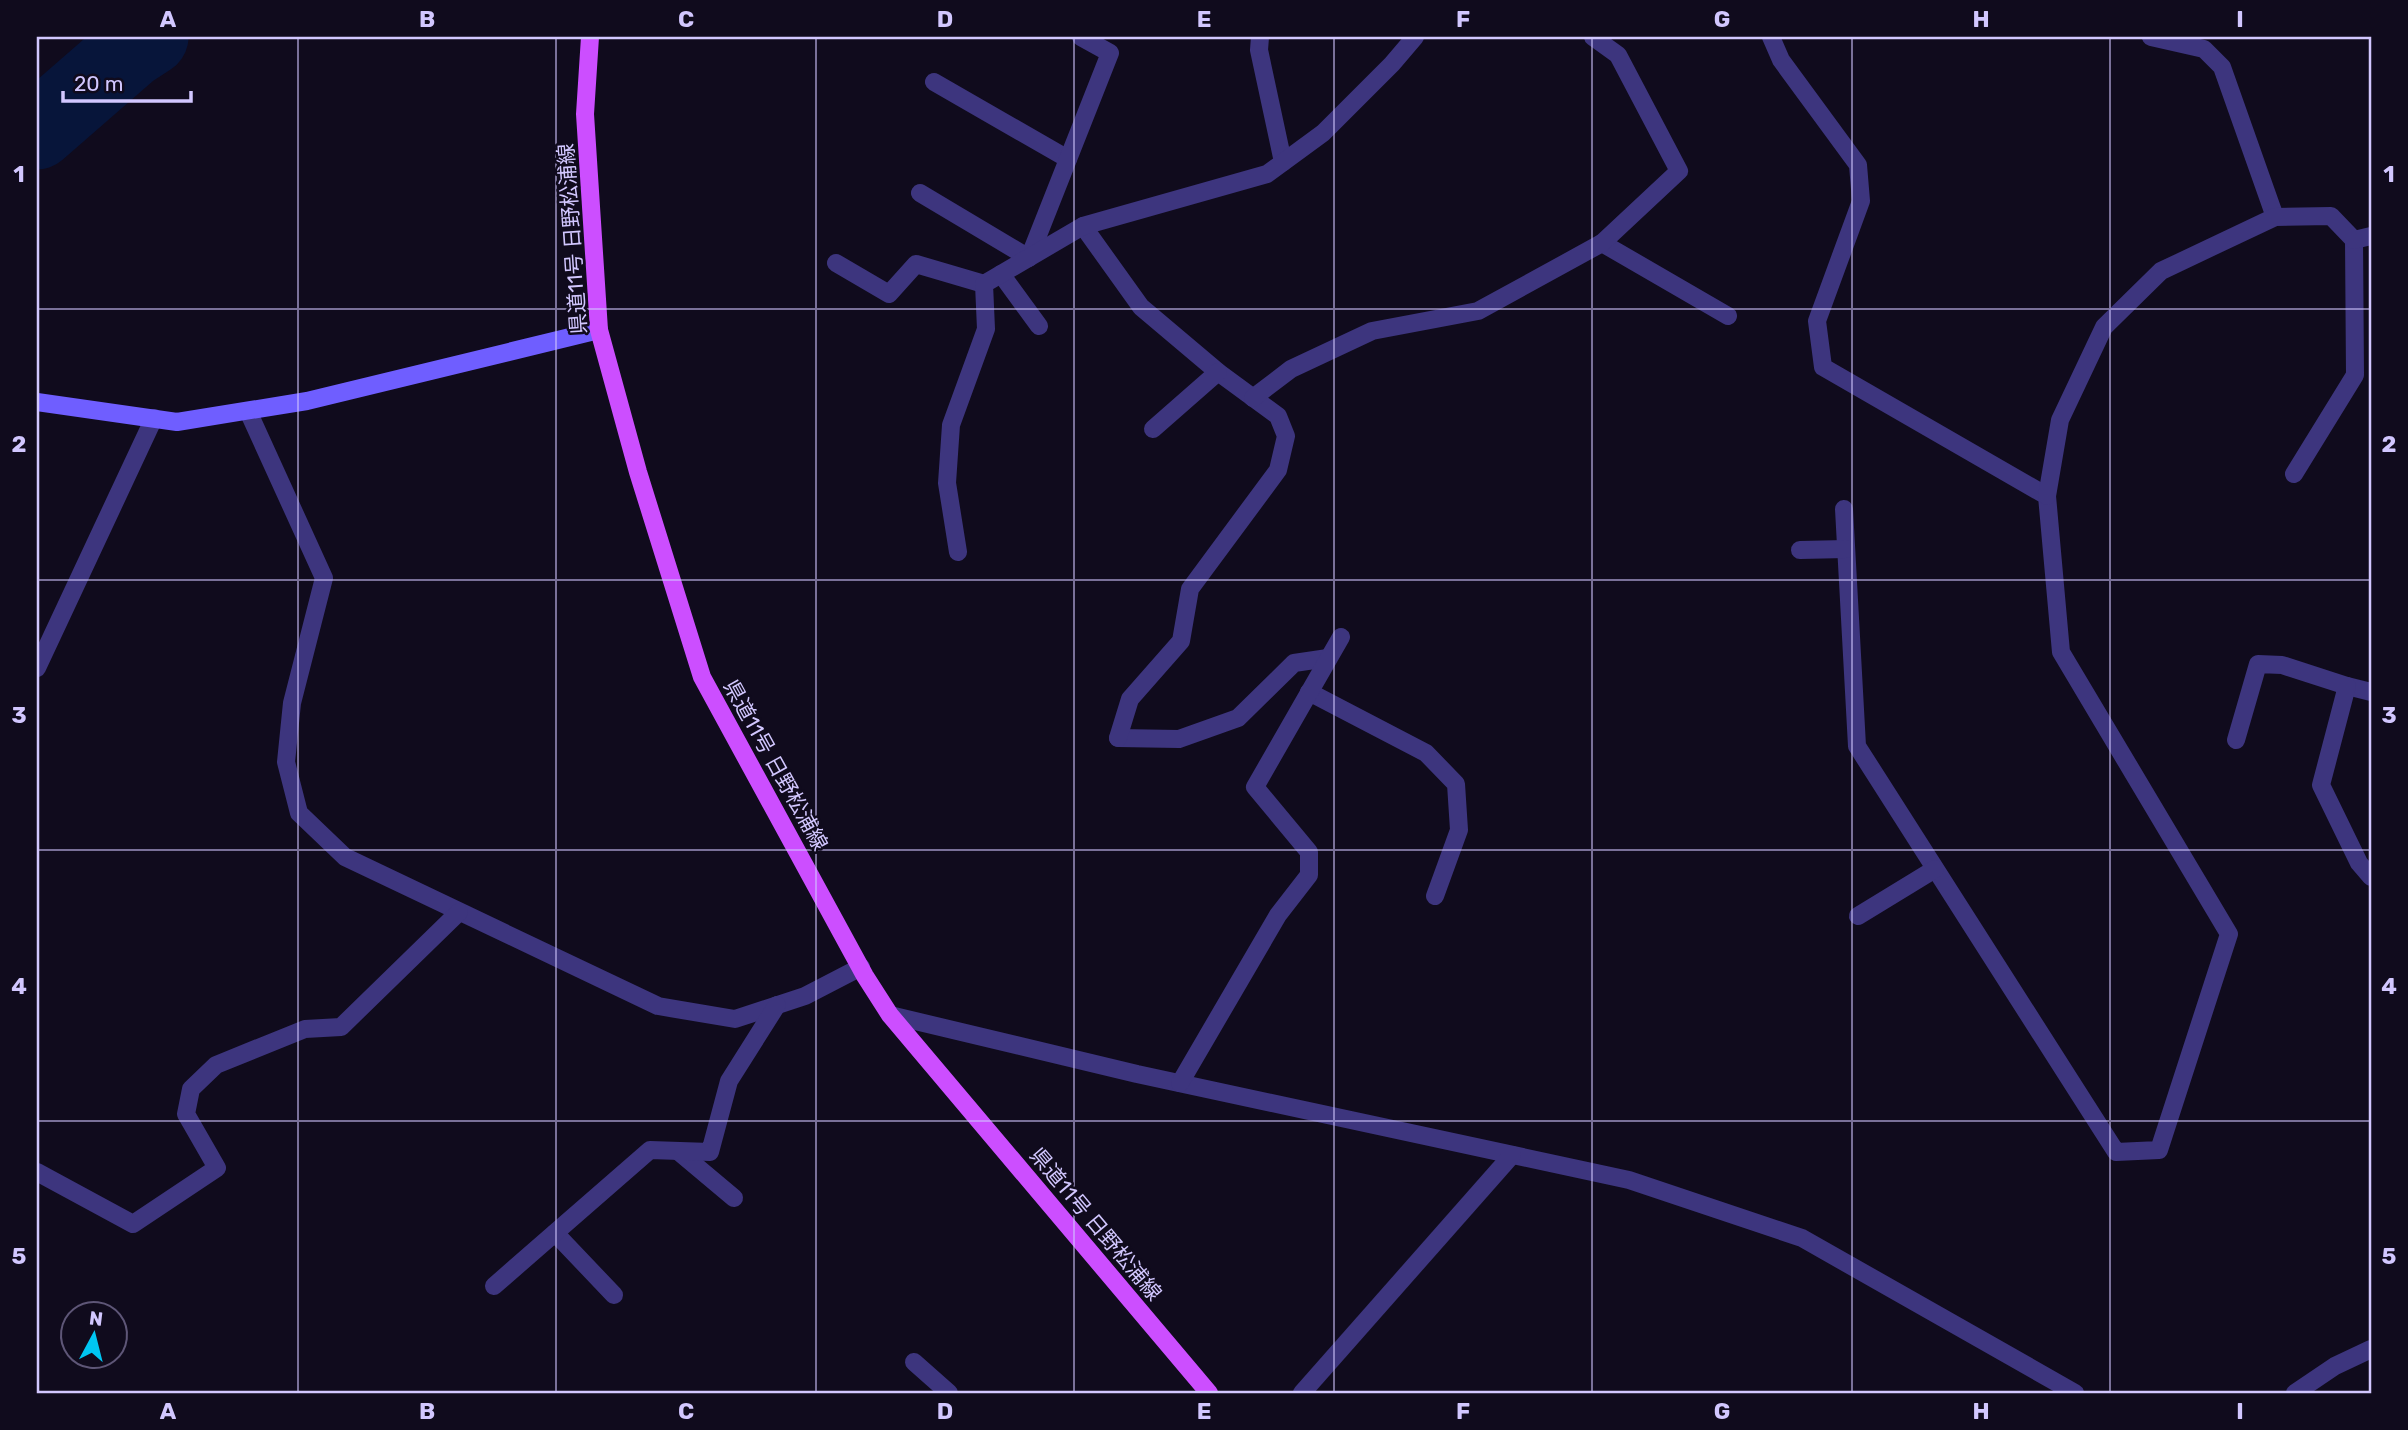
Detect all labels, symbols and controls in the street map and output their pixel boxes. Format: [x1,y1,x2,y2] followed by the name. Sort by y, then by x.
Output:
[160,5,177,33] text: A
[419,5,435,33] text: B
[678,5,694,33] text: C
[937,5,953,33] text: D
[1197,5,1211,33] text: E
[1456,5,1470,33] text: F
[1714,5,1730,33] text: G
[1972,5,1990,33] text: H
[2236,5,2244,33] text: I
[63,60,191,104] scale bar
[74,71,123,96] text: 20 m
[553,143,591,335] street label: 県道11号 日野松浦線
[13,160,25,188] text: 1
[2383,160,2395,188] text: 1
[12,430,26,458] text: 2
[2382,430,2396,458] text: 2
[719,675,833,855] street label: 県道11号 日野松浦線
[11,701,27,729] text: 3
[2381,701,2397,729] text: 3
[11,972,27,1000] text: 4
[2381,972,2397,1000] text: 4
[1025,1143,1167,1305] street label: 県道11号 日野松浦線
[12,1242,27,1270] text: 5
[2382,1242,2397,1270] text: 5
[60,1300,130,1370] north arrow
[88,1306,104,1331] text: N
[160,1397,177,1425] text: A
[419,1397,435,1425] text: B
[678,1397,694,1425] text: C
[937,1397,953,1425] text: D
[1197,1397,1211,1425] text: E
[1456,1397,1470,1425] text: F
[1714,1397,1730,1425] text: G
[1972,1397,1990,1425] text: H
[2236,1397,2244,1425] text: I

